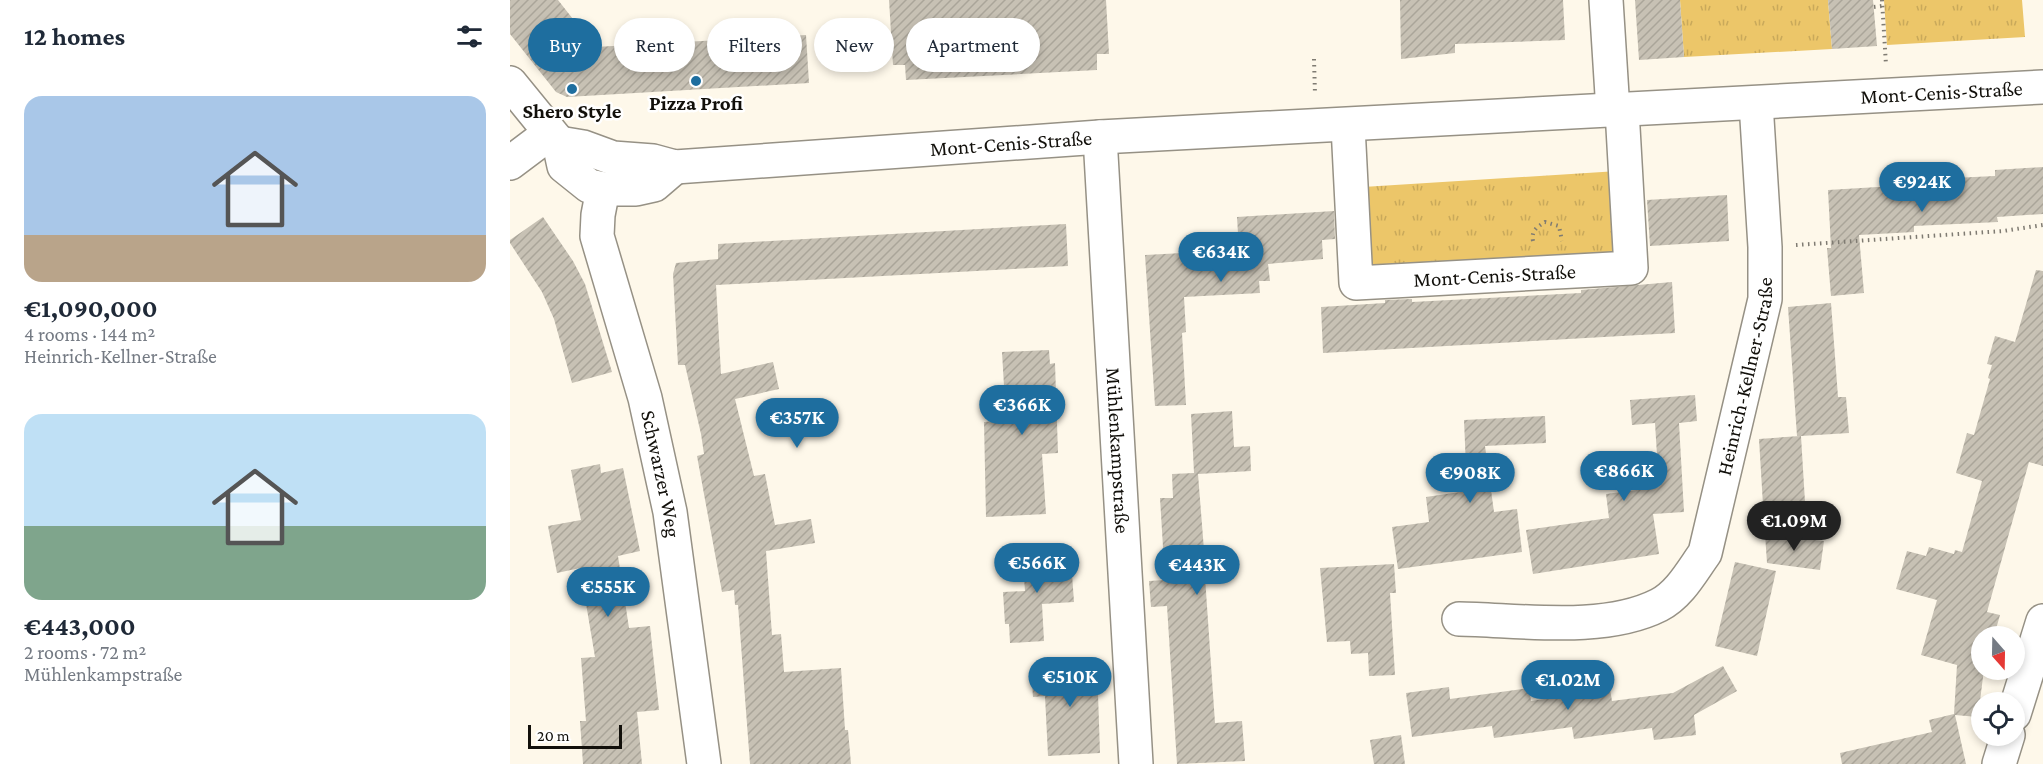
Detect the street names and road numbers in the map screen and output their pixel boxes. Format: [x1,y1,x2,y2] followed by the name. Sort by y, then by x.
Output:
[1860,76,2023,109] street label: Mont-Cenis-Straße
[929,126,1093,161] street label: Mont-Cenis-Straße
[1413,259,1576,292] street label: Mont-Cenis-Straße
[1712,277,1777,478] street label: Heinrich-Kellner-Straße
[1101,367,1135,534] street label: Mühlenkampstraße
[636,408,685,539] street label: Schwarzer Weg

